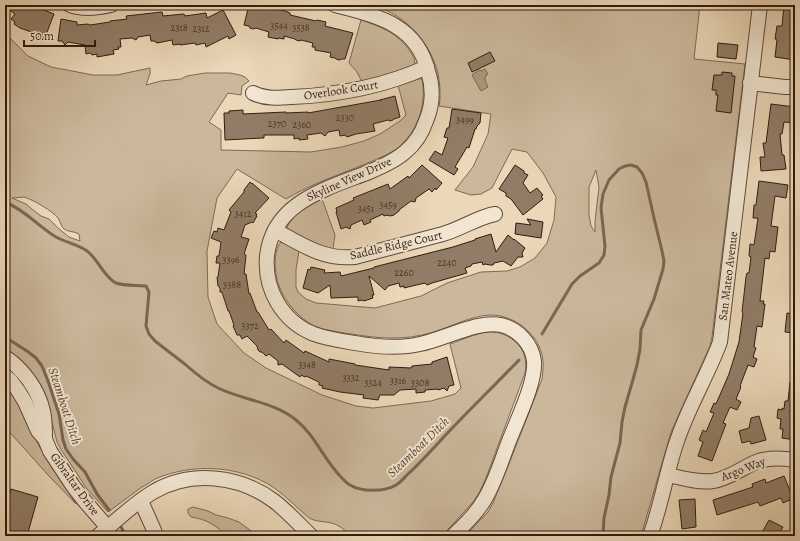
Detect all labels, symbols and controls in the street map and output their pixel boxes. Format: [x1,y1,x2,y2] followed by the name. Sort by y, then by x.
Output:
[270,19,288,32] house number: 3544
[170,21,188,34] house number: 2318
[292,21,310,34] house number: 3538
[24,22,95,48] scale bar
[192,22,210,35] house number: 2312
[30,28,54,44] text: 50 m
[303,76,379,104] street label: Overlook Court
[336,111,354,124] house number: 2330
[456,113,474,126] house number: 3499
[268,117,286,130] house number: 2370
[293,118,311,131] house number: 2360
[304,153,394,205] street label: Skyline View Drive
[379,198,397,211] house number: 3459
[358,202,375,215] house number: 3451
[235,207,252,220] house number: 3412
[348,227,444,263] street label: Saddle Ridge Court
[715,230,741,322] street label: San Mateo Avenue
[222,253,240,266] house number: 3396
[437,256,457,269] house number: 2240
[394,266,414,279] house number: 2260
[223,278,241,291] house number: 3388
[241,319,259,332] house number: 3372
[298,358,316,371] house number: 3348
[45,365,85,447] water label: Steamboat Ditch
[342,371,360,384] house number: 3332
[390,374,407,387] house number: 3316
[364,376,382,389] house number: 3324
[411,376,429,389] house number: 3308
[383,413,453,481] water label: Steamboat Ditch
[47,449,103,519] street label: Gibraltar Drive
[717,453,768,485] street label: Argo Way

